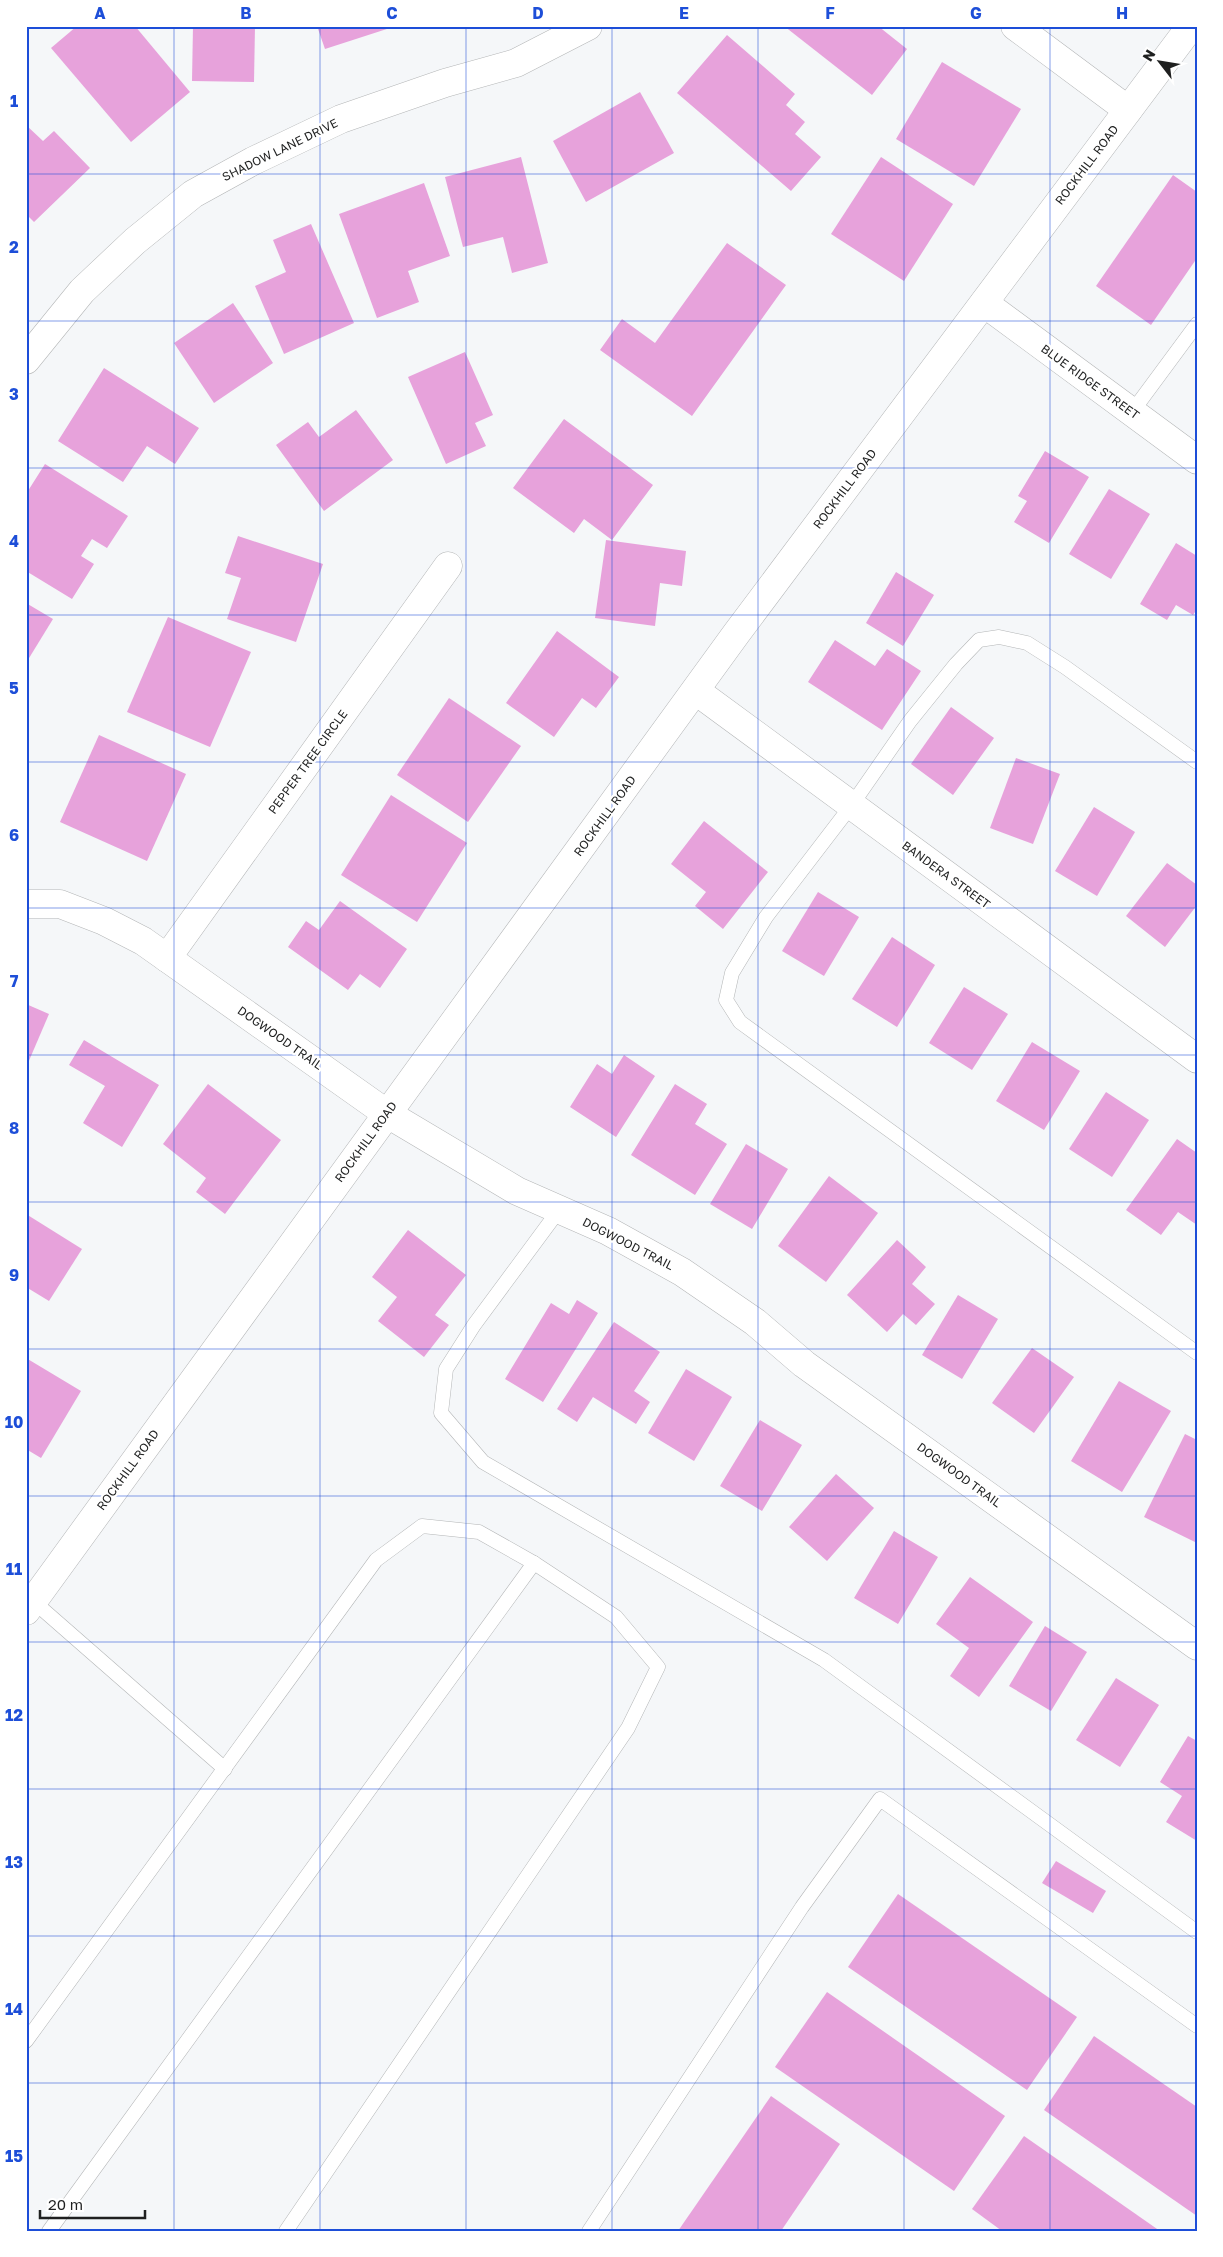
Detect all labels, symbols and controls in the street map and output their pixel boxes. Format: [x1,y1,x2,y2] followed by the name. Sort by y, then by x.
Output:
[94,3,106,23] text: A
[240,3,252,23] text: B
[386,3,398,23] text: C
[532,3,544,23] text: D
[679,3,689,23] text: E
[825,3,835,23] text: F
[970,3,982,23] text: G
[1116,3,1128,23] text: H
[1136,38,1186,88] north arrow
[1138,46,1158,64] text: N
[10,91,18,111] text: 1
[219,115,340,184] street label: SHADOW LANE DRIVE
[1052,122,1122,208] street label: ROCKHILL ROAD
[9,237,19,257] text: 2
[1038,341,1143,423] street label: BLUE RIDGE STREET
[9,384,19,404] text: 3
[810,446,880,532] street label: ROCKHILL ROAD
[9,531,19,551] text: 4
[9,678,19,698] text: 5
[265,707,350,817] street label: PEPPER TREE CIRCLE
[570,772,639,859] street label: ROCKHILL ROAD
[9,825,19,845] text: 6
[899,838,994,912] street label: BANDERA STREET
[10,971,19,991] text: 7
[235,1003,326,1073] street label: DOGWOOD TRAIL
[331,1098,400,1185] street label: ROCKHILL ROAD
[9,1118,19,1138] text: 8
[580,1214,677,1273] street label: DOGWOOD TRAIL
[9,1265,19,1285] text: 9
[5,1412,23,1432] text: 10
[93,1426,162,1513] street label: ROCKHILL ROAD
[914,1439,1004,1510] street label: DOGWOOD TRAIL
[6,1559,22,1579] text: 11
[5,1705,23,1725] text: 12
[5,1852,23,1872] text: 13
[5,1999,23,2019] text: 14
[5,2146,23,2166] text: 15
[40,2187,145,2219] scale bar
[48,2195,83,2213] text: 20 m

